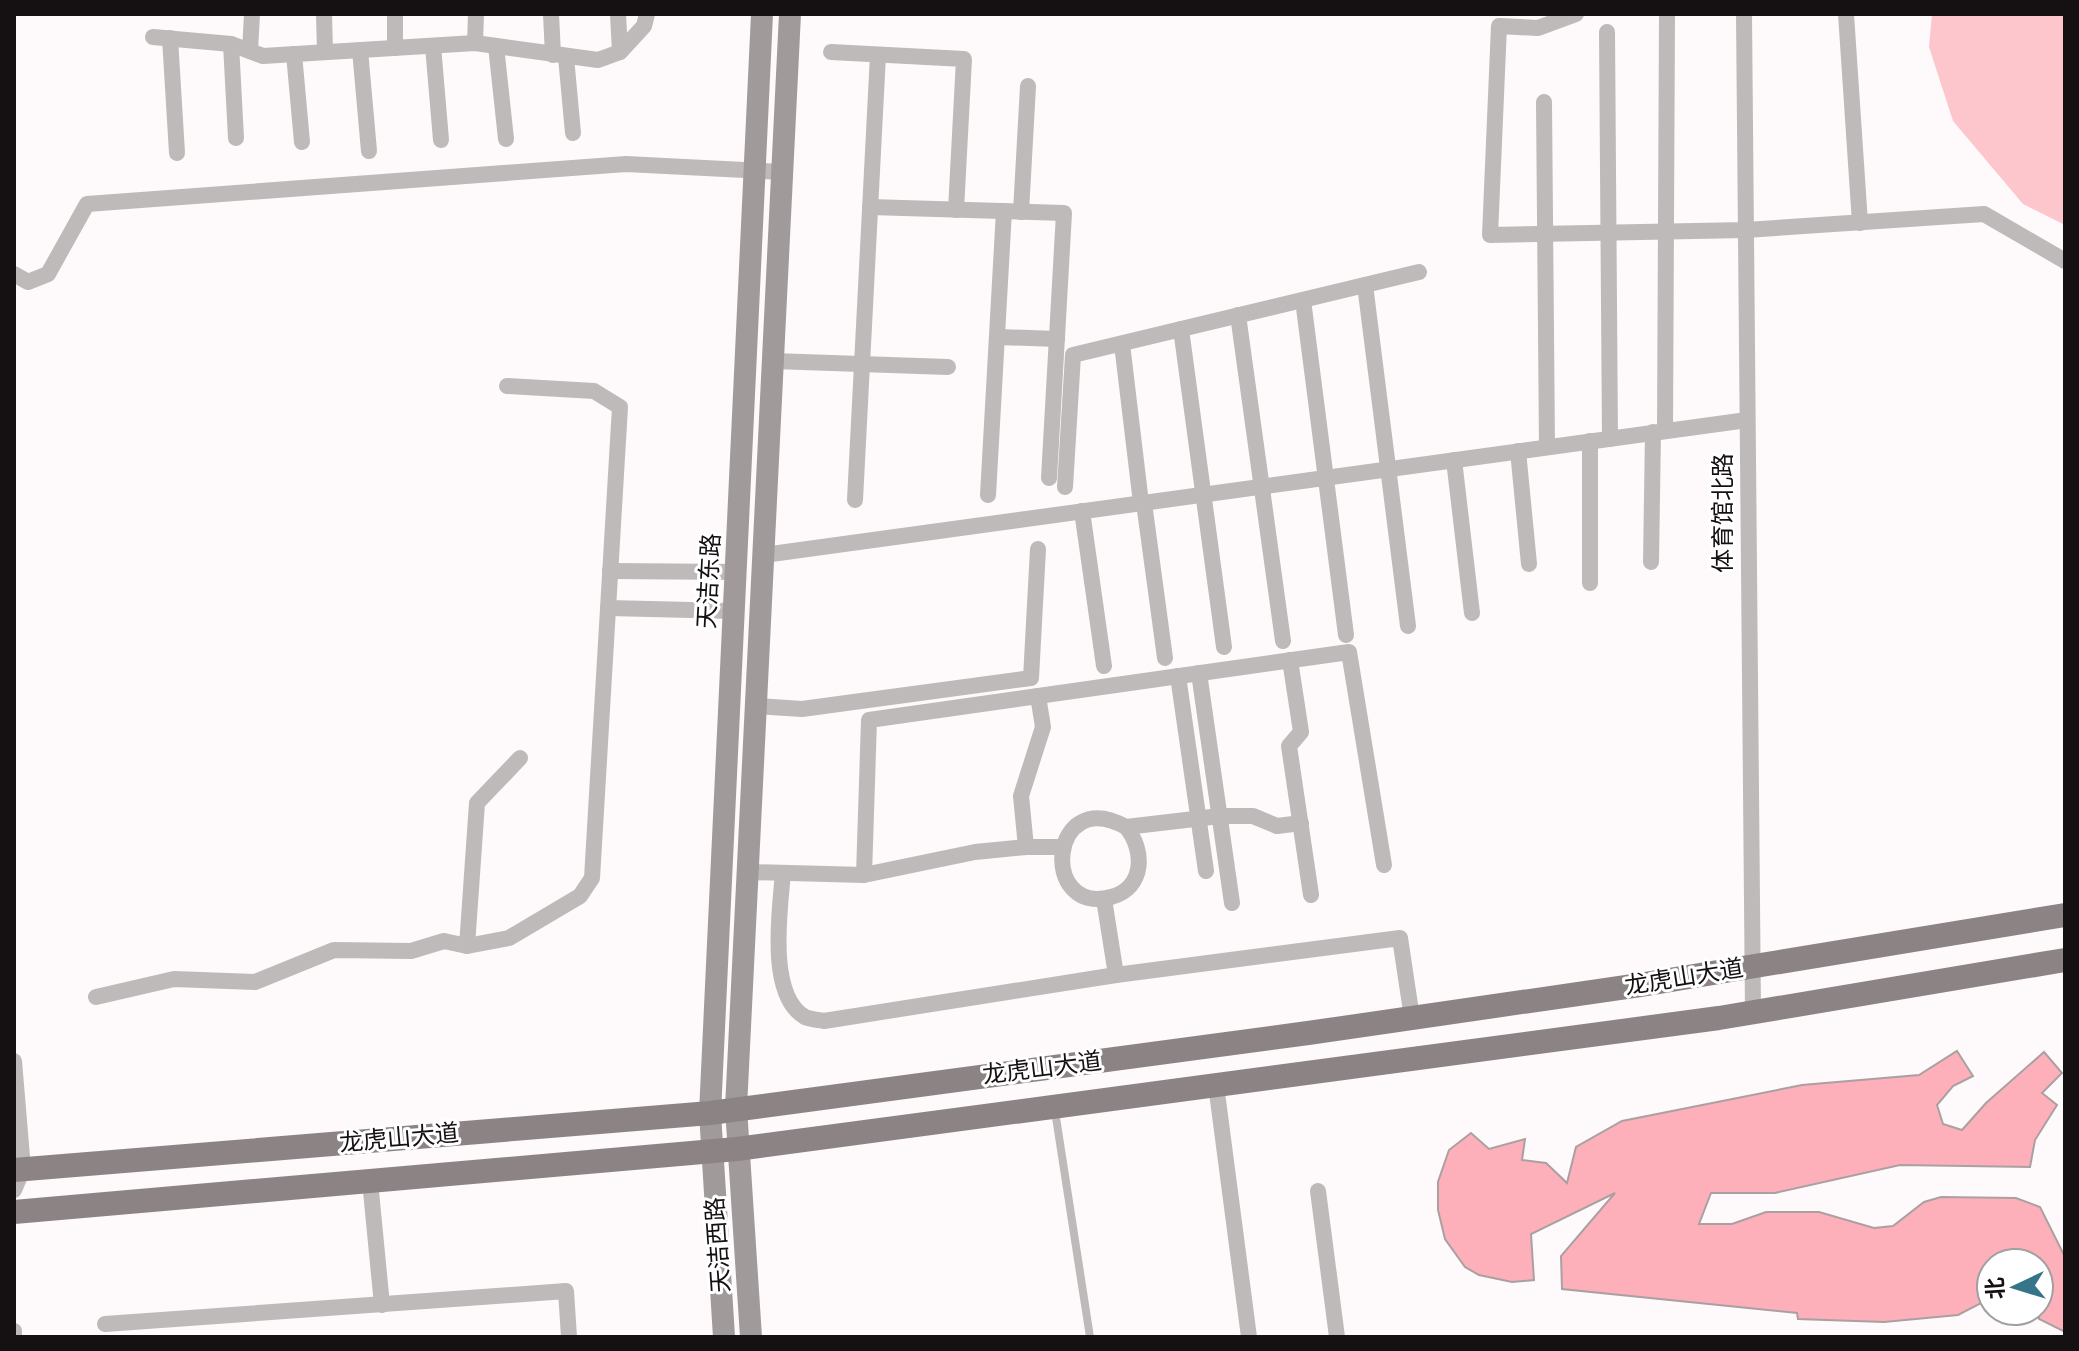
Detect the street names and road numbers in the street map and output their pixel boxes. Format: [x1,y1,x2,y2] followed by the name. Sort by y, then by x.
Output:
[1705,453,1737,573] street label: 体育馆北路
[689,532,725,630] street label: 天洁东路
[1622,950,1745,1000] street label: 龙虎山大道
[980,1043,1103,1089] street label: 龙虎山大道
[338,1115,460,1157] street label: 龙虎山大道
[697,1196,735,1294] street label: 天洁西路

